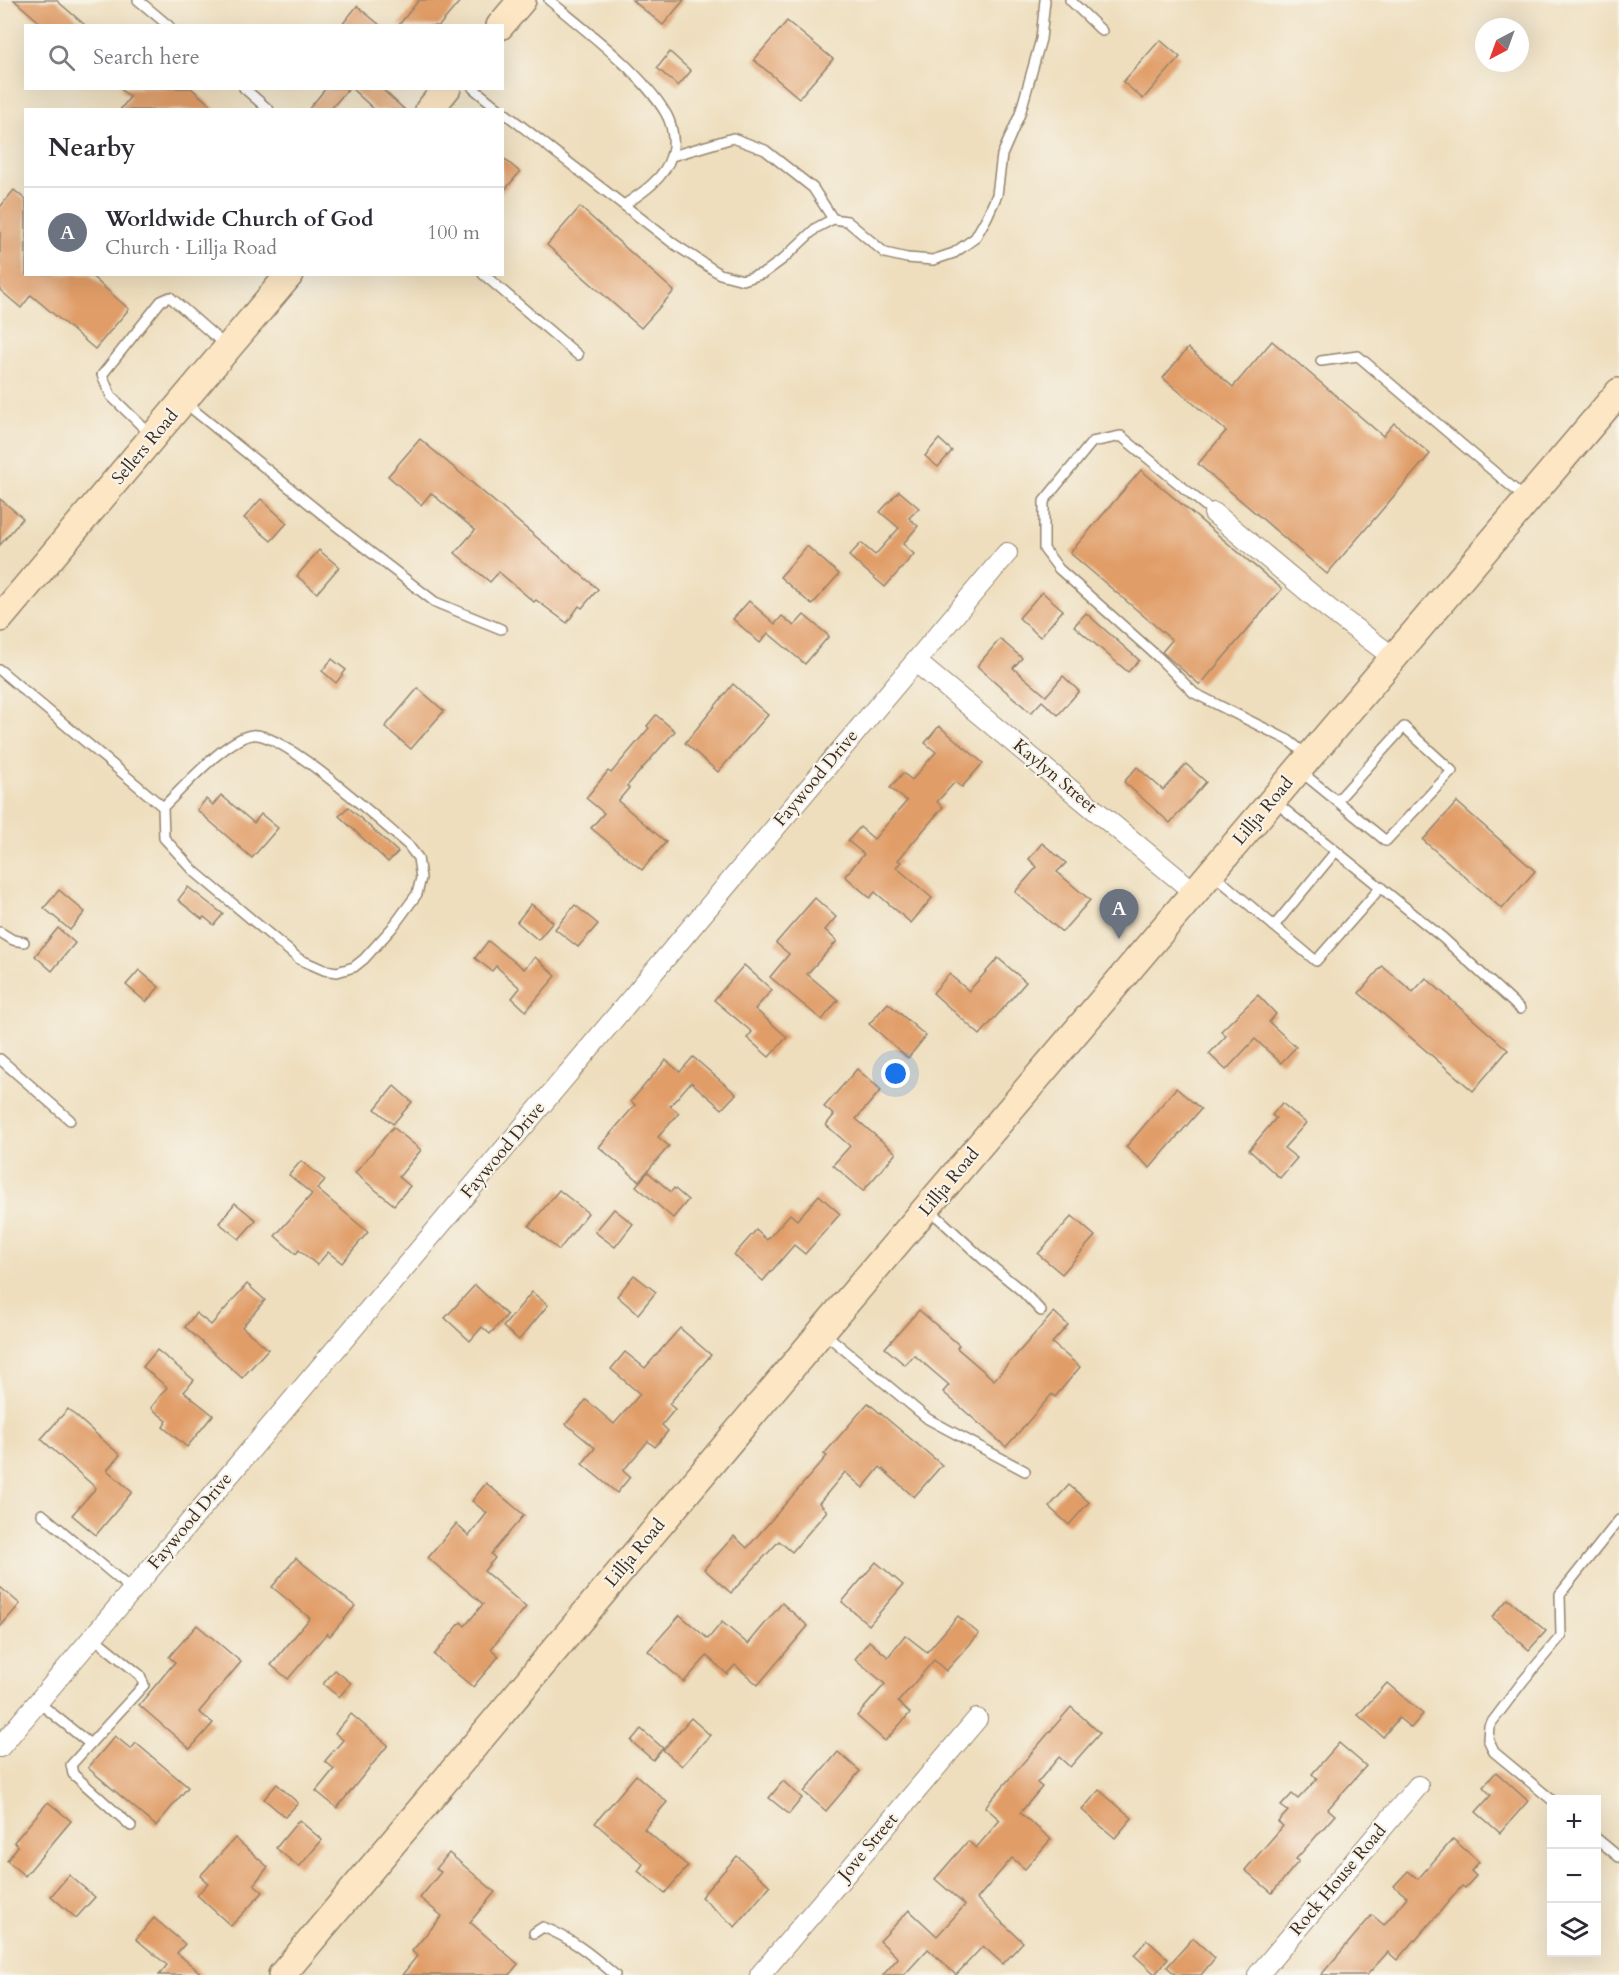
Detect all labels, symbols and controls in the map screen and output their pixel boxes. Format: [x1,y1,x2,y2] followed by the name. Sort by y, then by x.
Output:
[1475,18,1529,72] north arrow
[24,24,504,90] search box
[45,41,78,74] icon: search
[93,42,200,72] text: Search here
[48,130,136,165] text: Nearby
[105,204,373,234] text: Worldwide Church of God
[60,219,75,246] text: A
[427,219,480,246] text: 100 m
[105,234,277,261] text: Church · Lillja Road
[106,404,184,490] street label: Sellers Road
[768,724,864,832] street label: Faywood Drive
[1007,733,1103,819] street label: Kaylyn Street
[1227,771,1299,851] street label: Lillja Road
[1100,890,1138,939] pin: A
[881,1059,910,1088] your location
[455,1096,551,1204] street label: Faywood Drive
[913,1142,985,1222] street label: Lillja Road
[142,1467,238,1575] street label: Faywood Drive
[599,1513,671,1593] street label: Lillja Road
[1547,1795,1601,1957] map controls
[1547,1795,1601,1849] button: +
[830,1808,904,1888] street label: Jove Street
[1284,1819,1392,1941] street label: Rock House Road
[1547,1849,1601,1903] button: −
[1547,1903,1601,1957] button: layers

